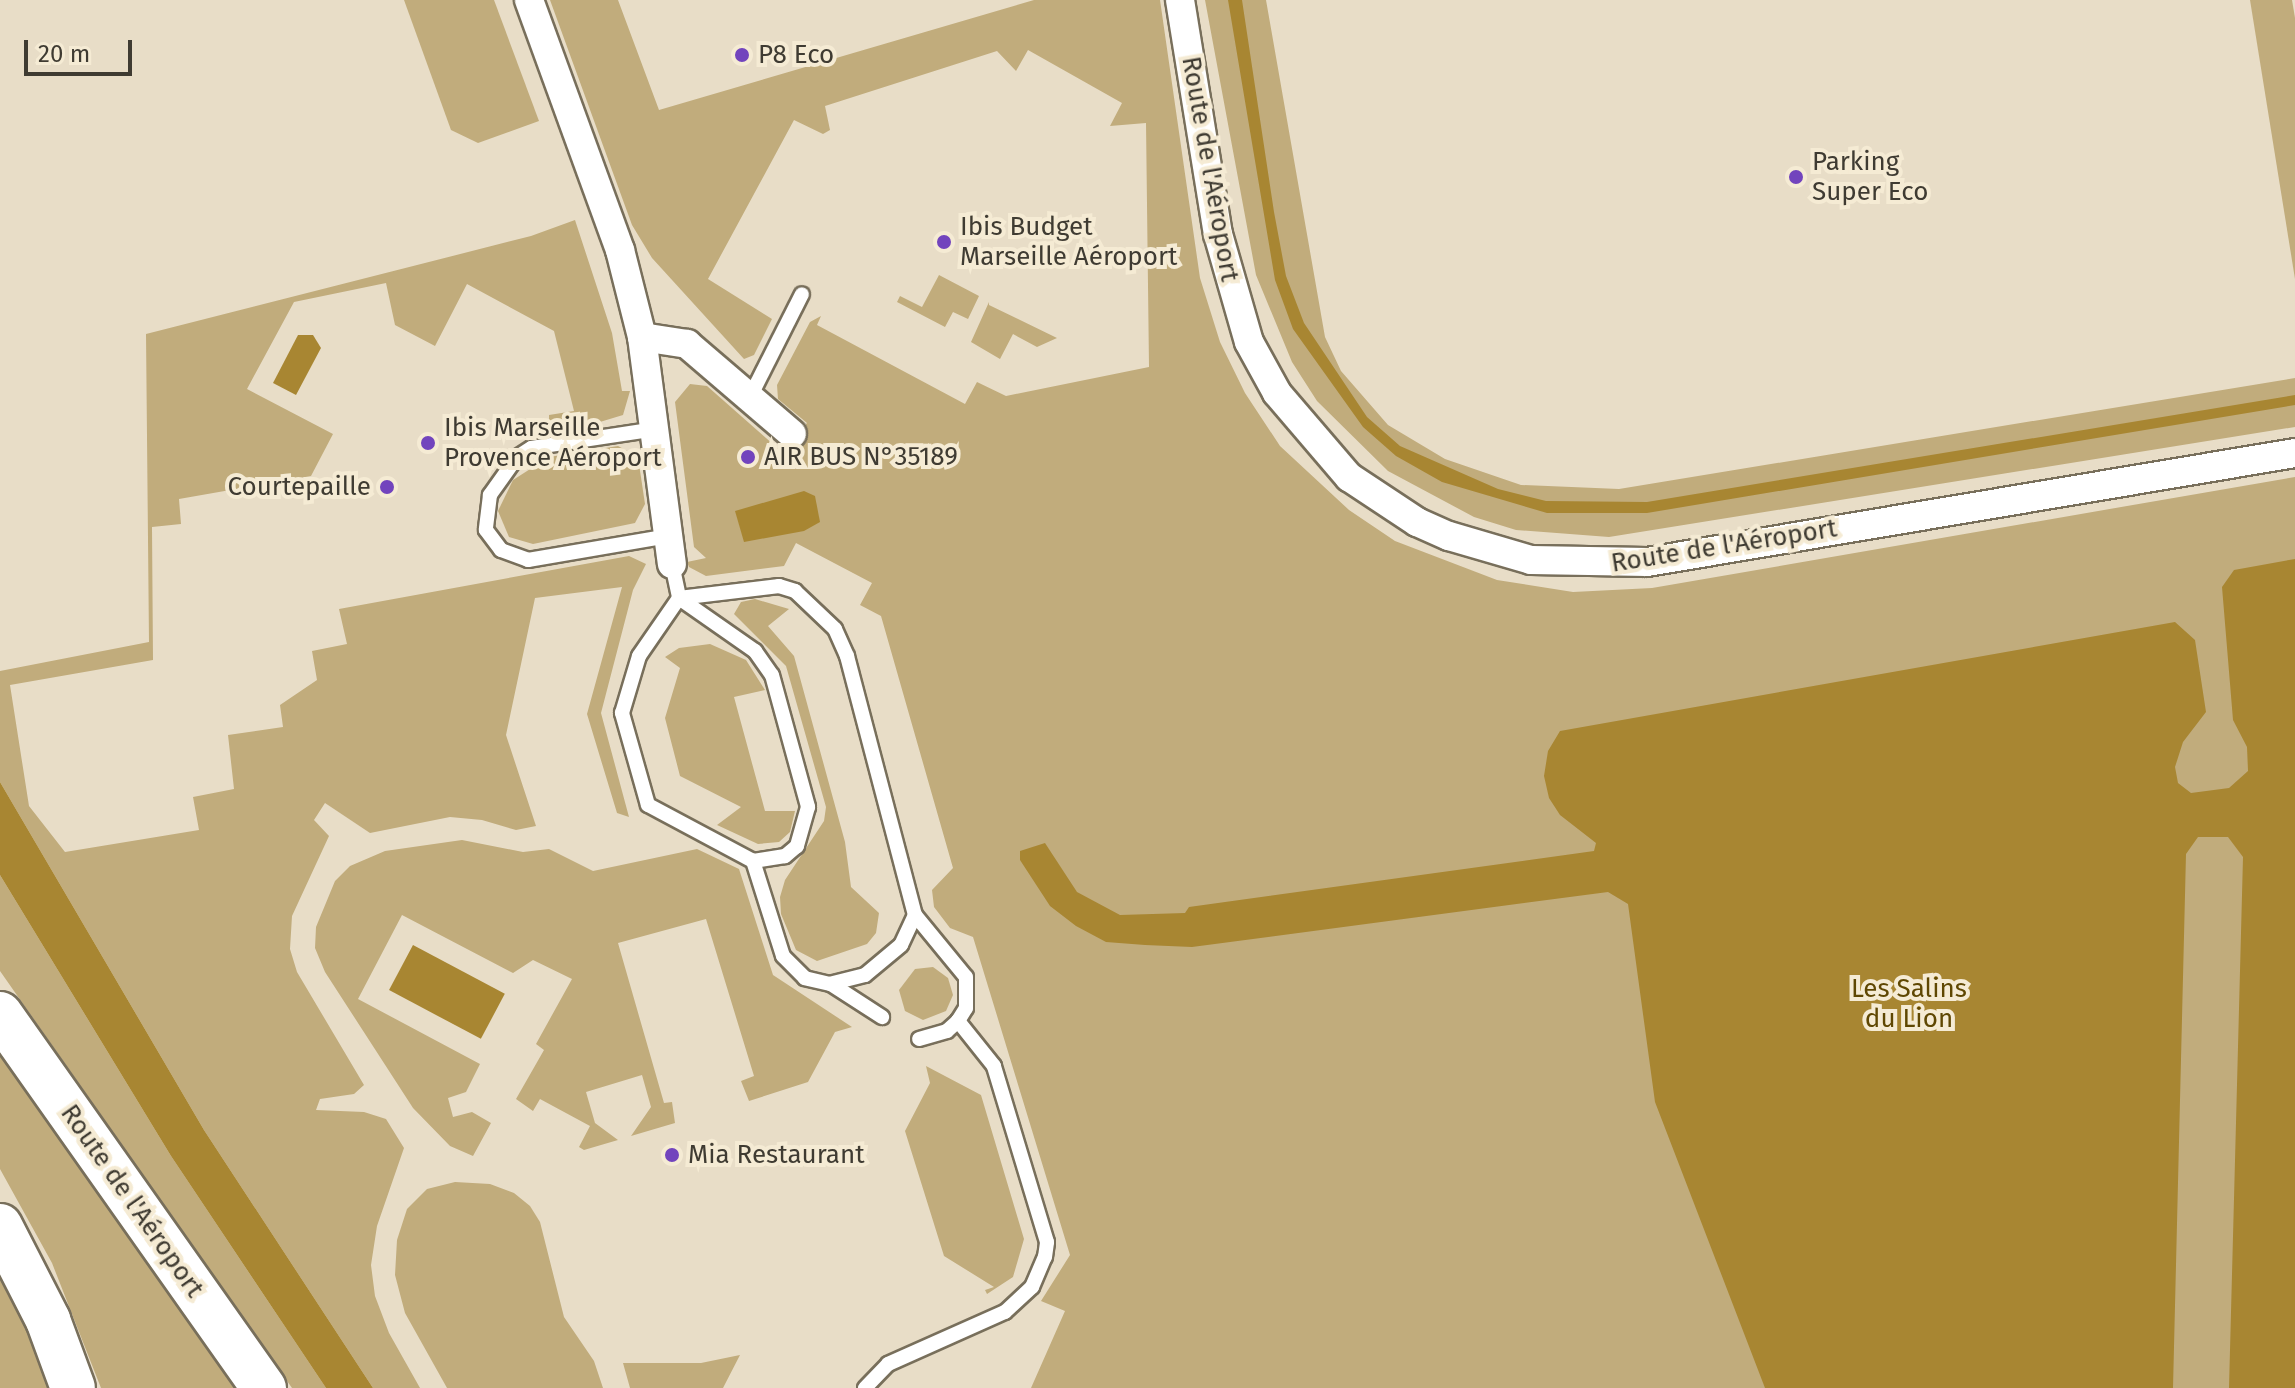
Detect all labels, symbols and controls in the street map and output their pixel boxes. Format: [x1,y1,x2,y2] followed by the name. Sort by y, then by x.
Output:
[28,24,136,74] scale bar
[758,39,834,71] place label: P8 Eco
[38,40,90,68] text: 20 m
[733,46,751,64] marker: P8 Eco
[1175,54,1245,284] street label: Route de l'Aéroport
[1812,146,1928,208] place label: Parking Super Eco
[1787,168,1805,186] marker: Parking Super Eco
[960,211,1177,272] place label: Ibis Budget Marseille Aéroport
[935,233,953,251] marker: Ibis Budget Marseille Aéroport
[444,412,662,474] place label: Ibis Marseille Provence Aéroport
[419,434,437,452] marker: Ibis Marseille Provence Aéroport
[764,441,958,473] place label: AIR BUS N°35189
[739,448,757,466] marker: AIR BUS N°35189
[228,471,371,503] place label: Courtepaille
[378,478,396,496] marker: Courtepaille
[1609,513,1839,579] street label: Route de l'Aéroport
[1851,973,1967,1034] park label: Les Salins du Lion
[54,1099,210,1303] street label: Route de l'Aéroport
[688,1139,865,1171] place label: Mia Restaurant
[663,1146,681,1164] marker: Mia Restaurant

